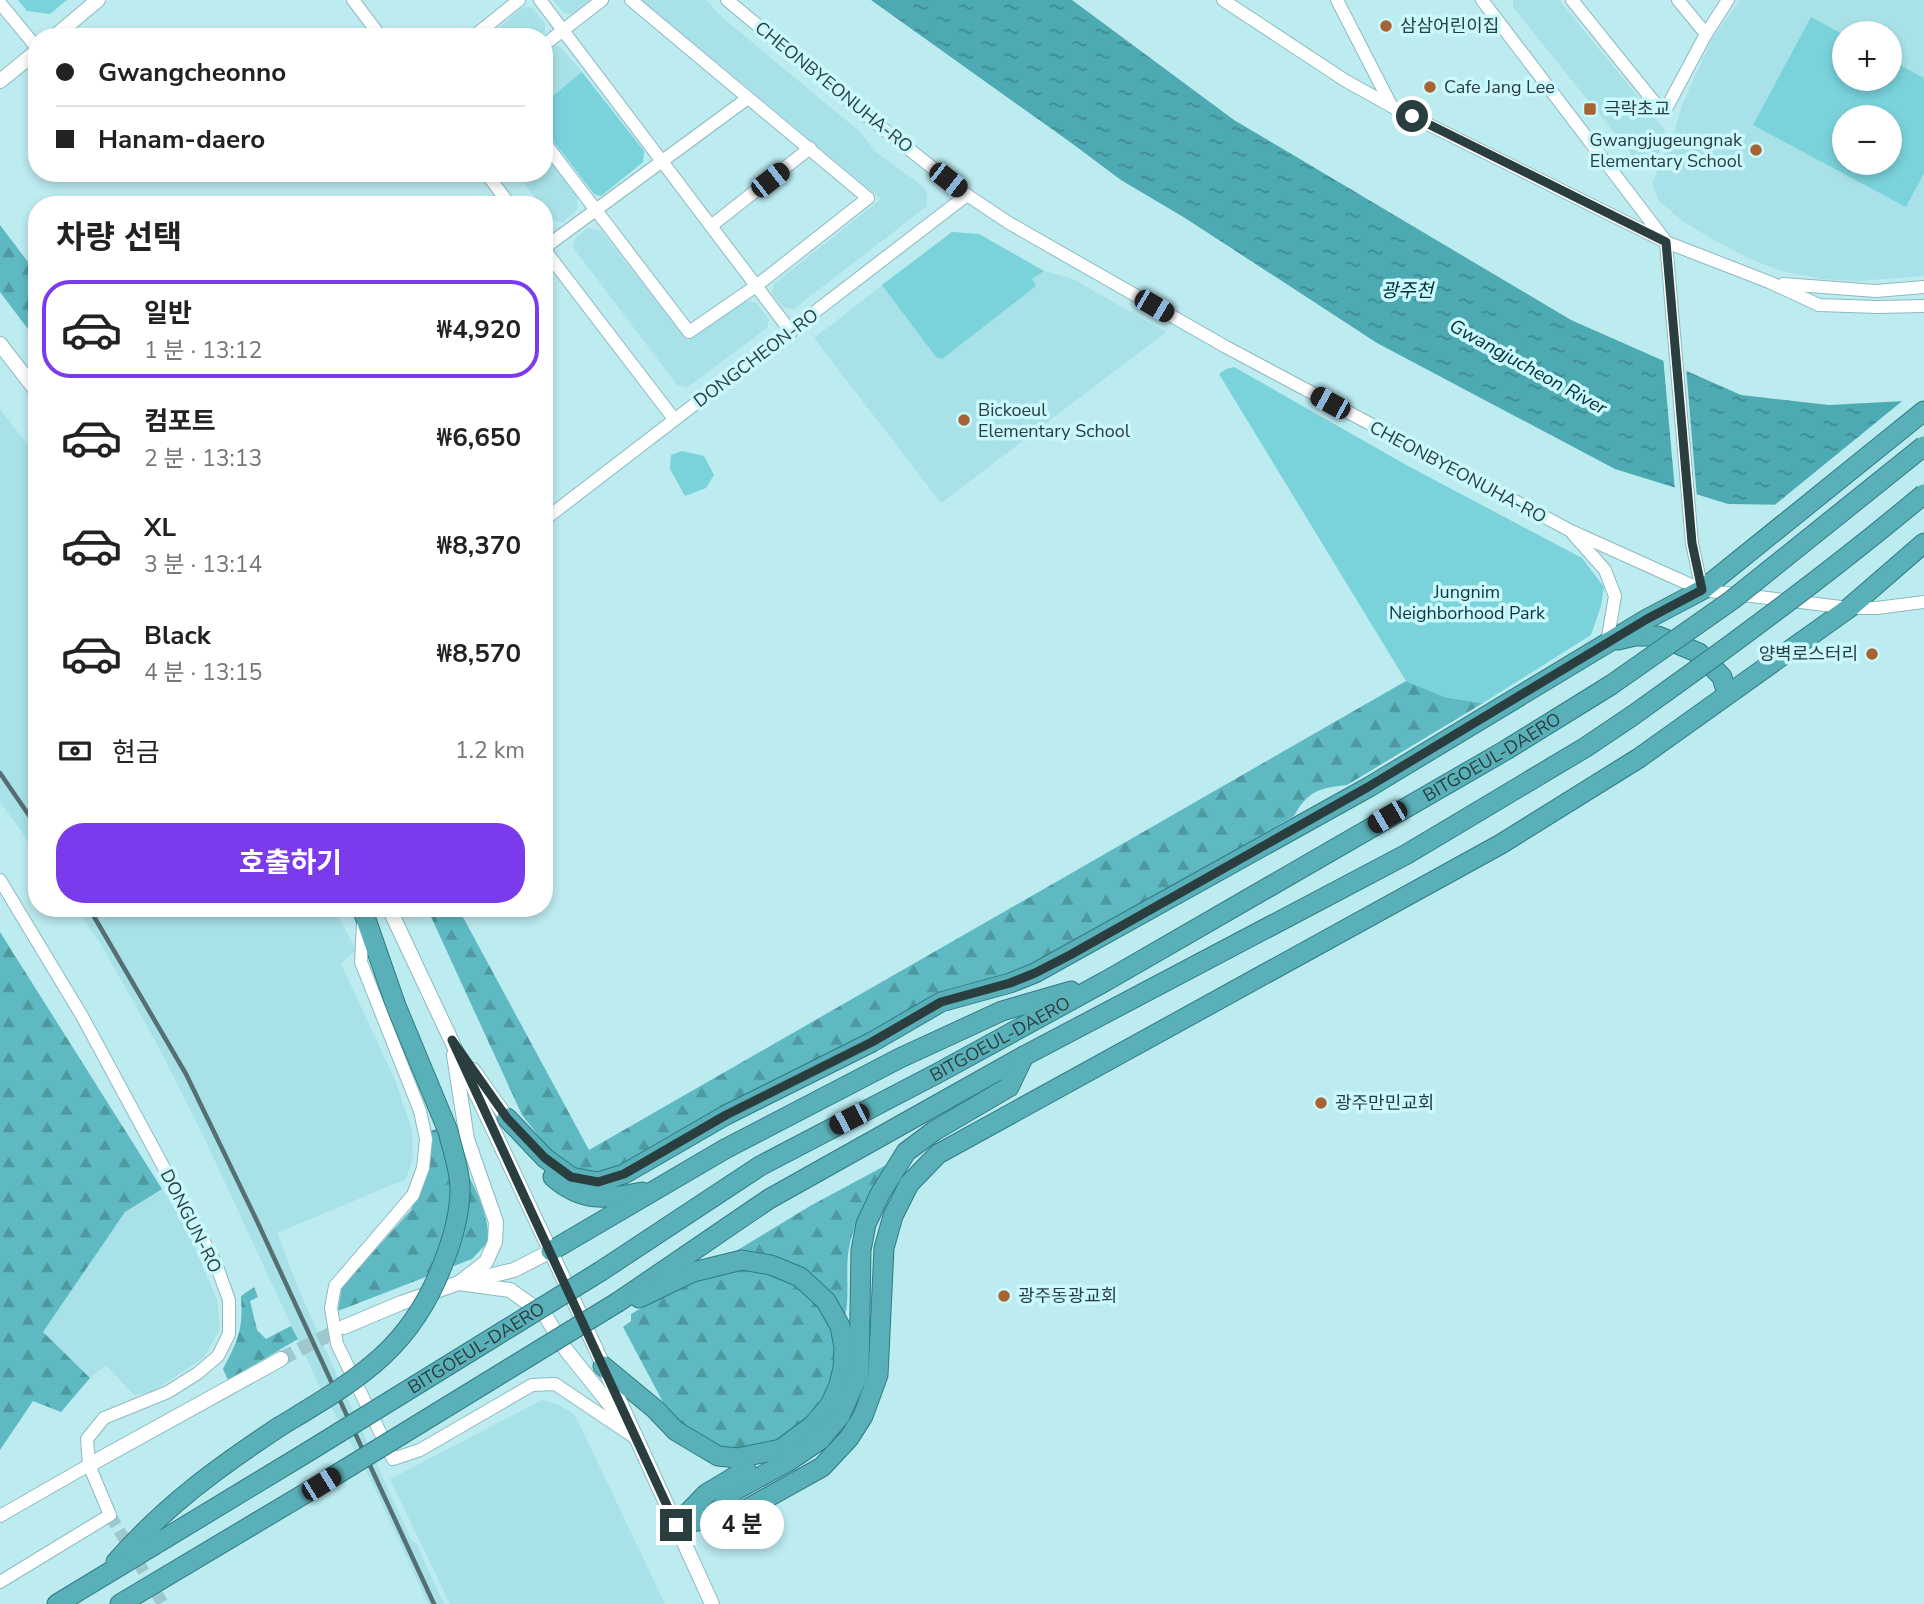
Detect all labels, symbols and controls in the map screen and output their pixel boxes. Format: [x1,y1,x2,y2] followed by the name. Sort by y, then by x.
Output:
[1400,14,1499,38] place label: 삼삼어린이집
[750,16,918,158] street label: CHEONBYEONUHA-RO
[1378,18,1394,34] marker: 삼삼어린이집
[1832,21,1902,175] map controls
[1832,21,1902,91] button: +
[98,55,286,90] text: Gwangcheonno
[1444,75,1555,99] place label: Cafe Jang Lee
[1422,79,1438,95] marker: Cafe Jang Lee
[1604,97,1670,121] place label: 극락초교
[1396,100,1428,132] route start
[1582,101,1598,117] marker: 극락초교
[1832,105,1902,175] button: −
[98,122,265,157] text: Hanam-daero
[1590,128,1743,173] place label: Gwangjugeungnak Elementary School
[1748,142,1764,158] marker: Gwangjugeungnak Elementary School
[747,159,794,201] car
[925,159,972,201] car
[56,216,182,259] text: 차량 선택
[1381,278,1435,304] water label: 광주천
[1131,286,1178,326] car
[144,296,192,331] text: 일반
[60,298,123,361] icon: car
[689,303,823,413] street label: DONGCHEON-RO
[437,312,521,347] text: ₩4,920
[1445,313,1612,422] water label: Gwangjucheon River
[144,335,262,366] text: 1 분 · 13:12
[1307,384,1354,422] car
[978,398,1131,443] place label: Bickoeul Elementary School
[144,404,216,439] text: 컴포트
[60,406,123,469] icon: car
[956,412,972,428] marker: Bickoeul Elementary School
[1365,415,1551,529] street label: CHEONBYEONUHA-RO
[437,420,521,455] text: ₩6,650
[144,443,262,474] text: 2 분 · 13:13
[144,510,176,545] text: XL
[60,514,123,577] icon: car
[437,528,521,563] text: ₩8,370
[144,549,262,580] text: 3 분 · 13:14
[1389,580,1546,625] park label: Jungnim Neighborhood Park
[144,618,211,653] text: Black
[60,622,123,685] icon: car
[437,636,521,671] text: ₩8,570
[1759,642,1858,666] place label: 양벽로스터리
[1864,646,1880,662] marker: 양벽로스터리
[144,657,262,688] text: 4 분 · 13:15
[1418,707,1565,807] street label: BITGOEUL-DAERO
[56,732,94,770] icon: cash
[112,735,160,770] text: 현금
[455,735,525,766] text: 1.2 km
[1364,797,1411,837] car
[56,823,525,903] button: 호출하기
[926,991,1074,1087] street label: BITGOEUL-DAERO
[1335,1091,1434,1115] place label: 광주만민교회
[1313,1095,1329,1111] marker: 광주만민교회
[826,1100,873,1138] car
[155,1165,227,1277] street label: DONGUN-RO
[1018,1284,1117,1308] place label: 광주동광교회
[996,1288,1012,1304] marker: 광주동광교회
[403,1297,549,1399] street label: BITGOEUL-DAERO
[298,1464,345,1504] car
[700,1500,784,1550] callout: 4 분
[660,1509,692,1541] route end
[721,1509,763,1540] text: 4 분

